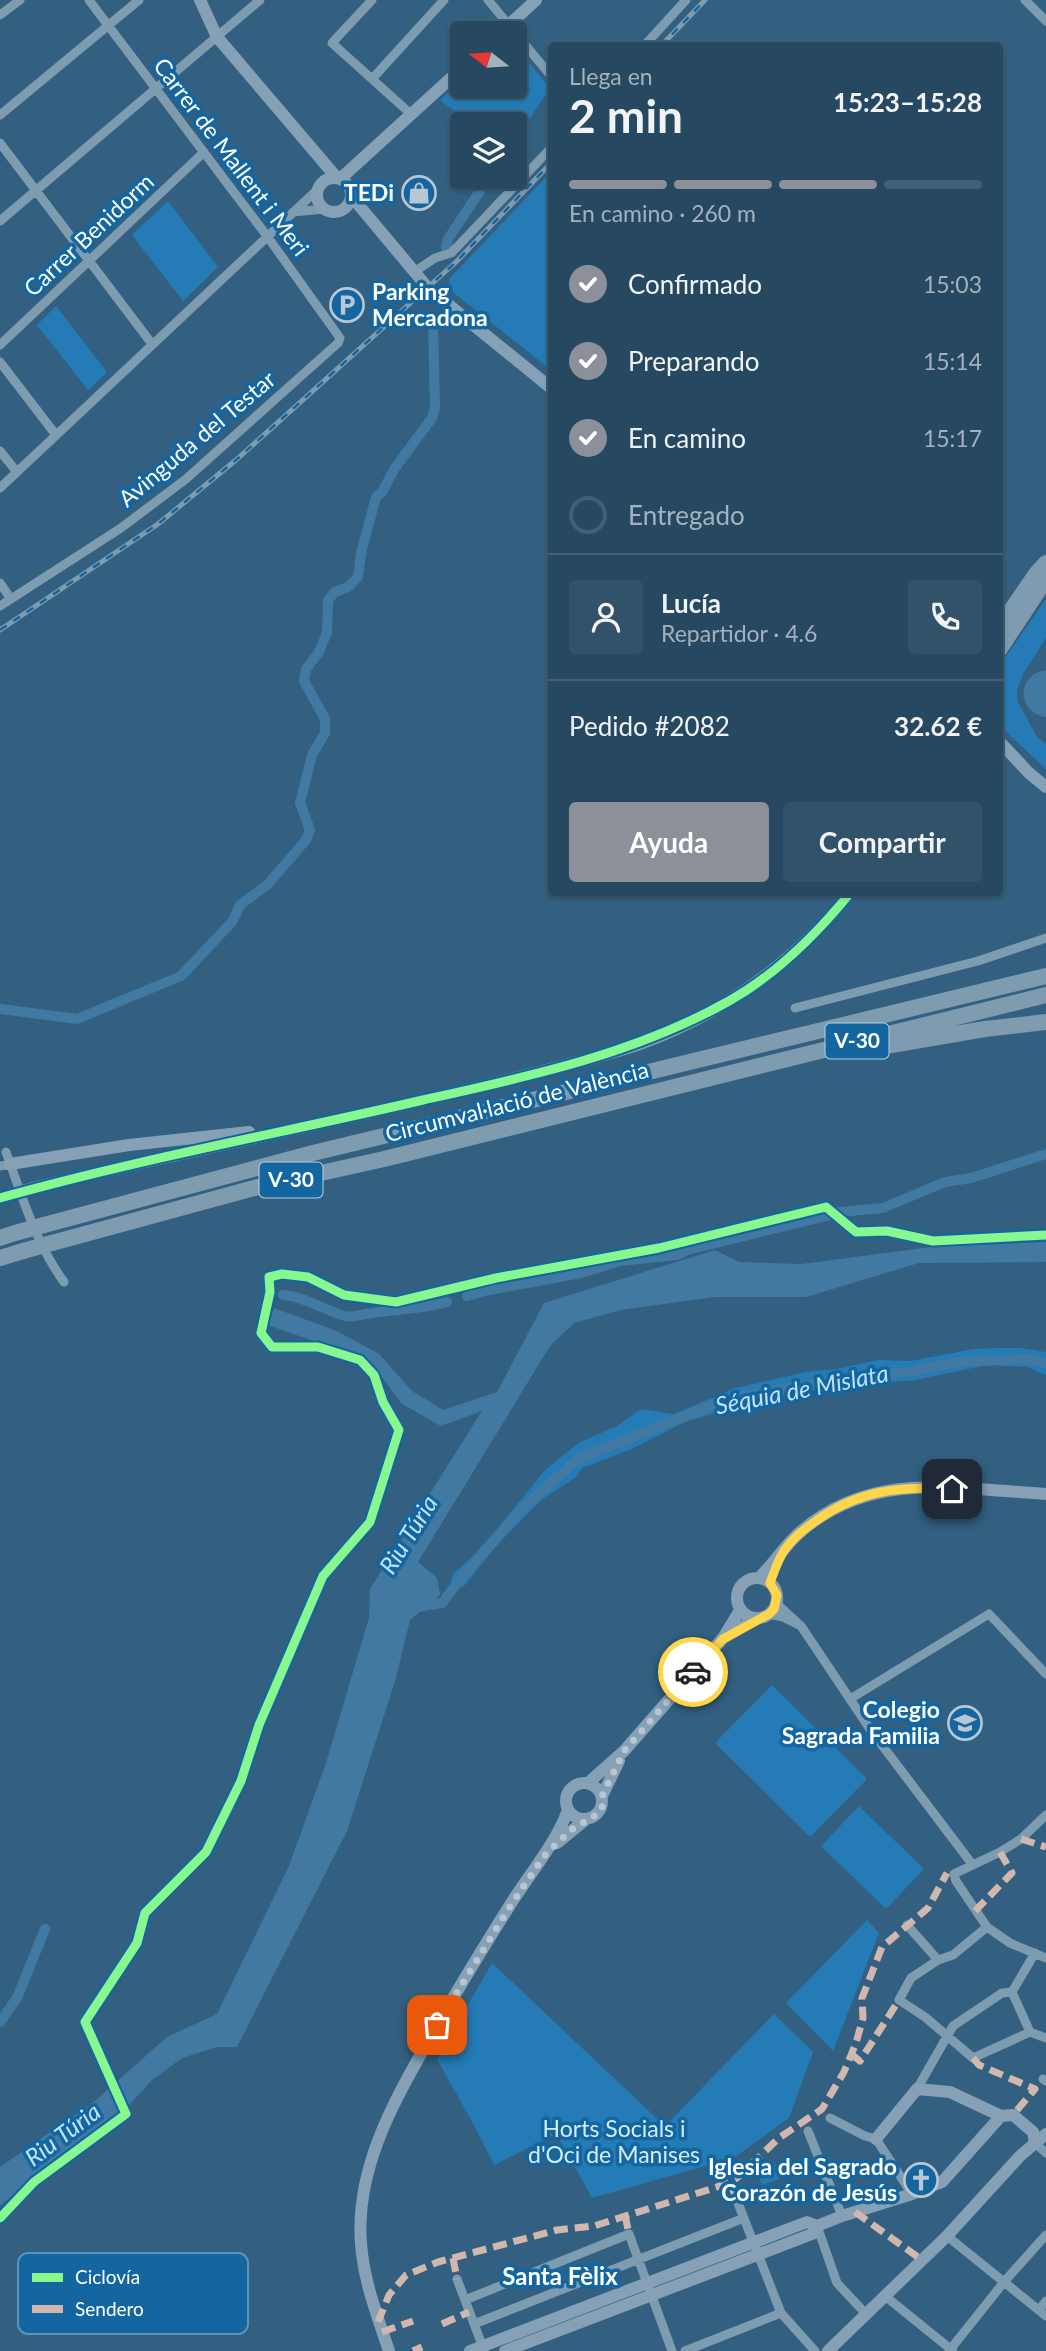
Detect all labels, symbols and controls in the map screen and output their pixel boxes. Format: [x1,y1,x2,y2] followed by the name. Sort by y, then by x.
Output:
[450,21,527,98] north arrow
[450,21,527,189] map controls
[148,52,315,261] street label: Carrer de Mallent i Meri
[569,62,653,90] text: Llega en
[833,86,982,118] text: 15:23–15:28
[569,88,683,143] text: 2 min
[450,112,527,189] button: layers
[18,167,159,302] street label: Carrer Benidorm
[400,174,438,212] shop icon: TEDi
[344,178,394,206] place label: TEDi
[569,199,756,227] text: En camino · 260 m
[569,265,607,303] icon: check
[628,268,762,300] text: Confirmado
[923,270,982,298] text: 15:03
[372,277,488,331] place label: Parking Mercadona
[328,286,366,324] parking icon: Parking Mercadona
[569,342,607,380] icon: check
[628,345,760,377] text: Preparando
[923,347,982,375] text: 15:14
[112,364,281,512] street label: Avinguda del Testar
[569,419,607,457] icon: check
[628,422,746,454] text: En camino
[923,424,982,452] text: 15:17
[628,499,745,531] text: Entregado
[569,580,643,654] button: person
[908,580,982,654] button: phone
[661,587,721,619] text: Lucía
[661,619,817,647] text: Repartidor · 4.6
[569,710,730,742] text: Pedido #2082
[894,710,982,742] text: 32.62 €
[569,802,769,882] button: Ayuda
[783,802,982,882] button: Compartir
[826,1024,888,1058] road number: V-30
[382,1055,651,1147] street label: Circumval·lació de València
[260,1162,322,1198] road number: V-30
[713,1358,891,1420] water label: Séquia de Mislata
[922,1459,982,1519] pin
[933,1470,971,1508] icon: home
[372,1490,443,1579] water label: Riu Túria
[658,1637,728,1707] courier
[674,1653,712,1691] icon: car
[782,1695,940,1749] place label: Colegio Sagrada Familia
[946,1704,984,1742] school or university icon: Colegio Sagrada Familia
[407,1995,467,2055] pin
[418,2006,456,2044] icon: bag
[19,2096,105,2171] water label: Riu Túria
[528,2114,700,2168] park label: Horts Socials i d'Oci de Manises
[708,2152,897,2206] place label: Iglesia del Sagrado Corazón de Jesús
[902,2161,940,2199] church icon: Iglesia del Sagrado Corazón de Jesús
[18,2253,248,2334] legend
[502,2261,618,2290] district label: Santa Fèlix
[75,2265,140,2288] text: Ciclovía
[75,2297,144,2320] text: Sendero

